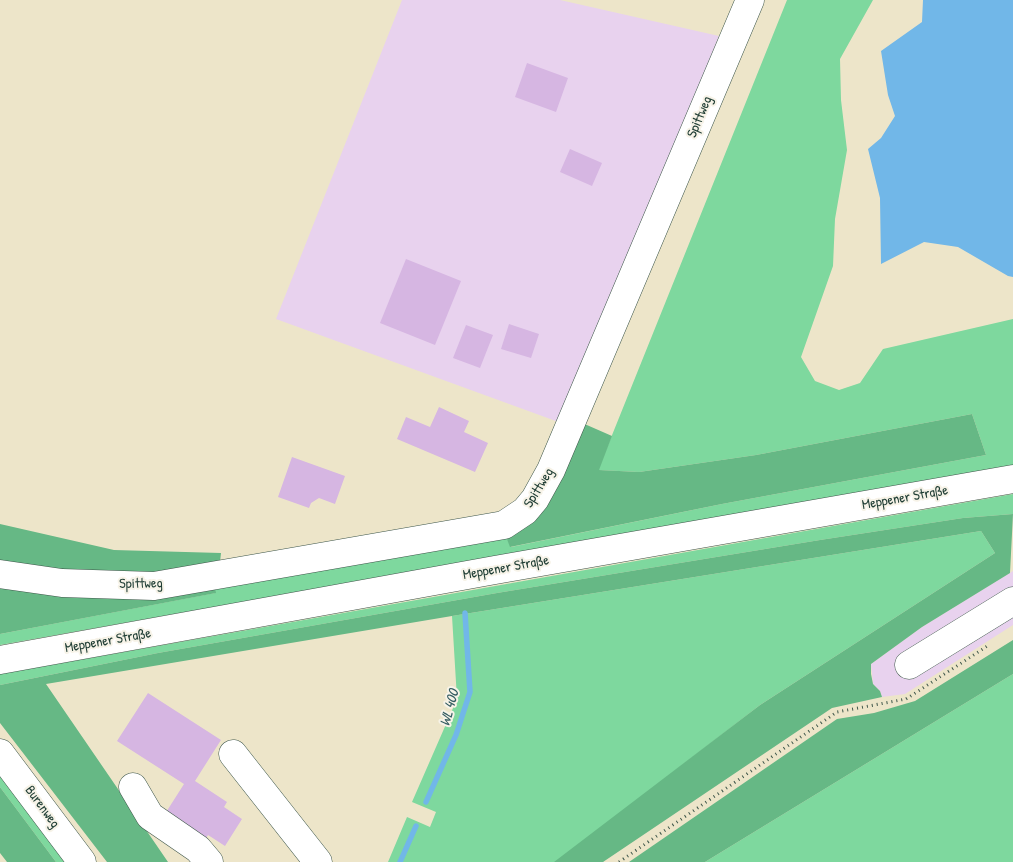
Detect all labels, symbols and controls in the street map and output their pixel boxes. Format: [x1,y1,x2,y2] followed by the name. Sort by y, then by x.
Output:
[684,94,716,140] street label: Spittweg
[520,465,558,511] street label: Spittweg
[861,482,949,514] street label: Meppener Straße
[462,552,550,584] street label: Meppener Straße
[119,575,163,593] street label: Spittweg
[64,625,152,657] street label: Meppener Straße
[436,688,464,728] water label: WL 400
[21,783,63,831] street label: Burenweg

